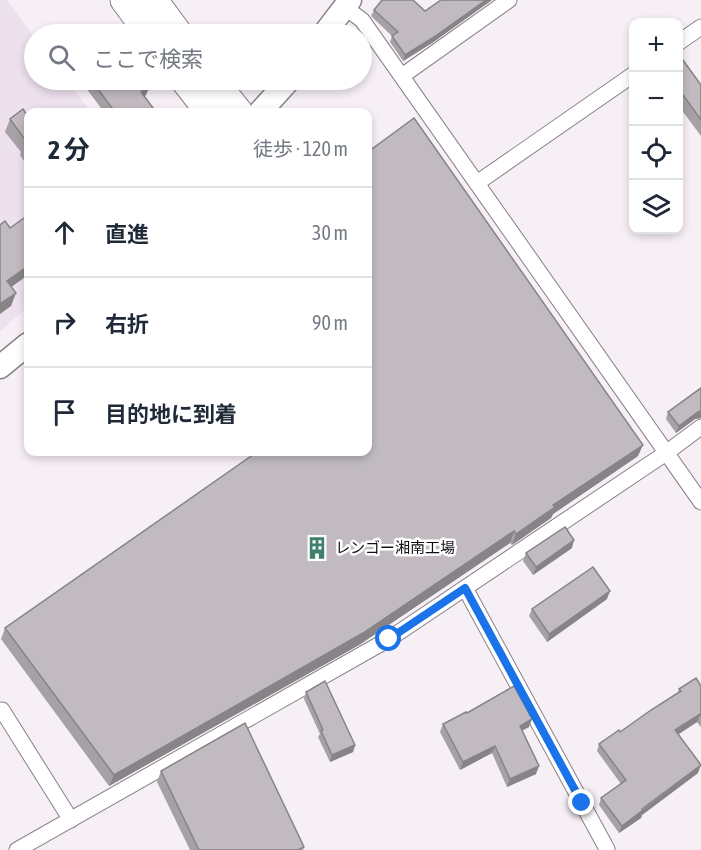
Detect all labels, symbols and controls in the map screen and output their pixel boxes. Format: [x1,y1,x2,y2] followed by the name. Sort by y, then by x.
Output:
[629,18,683,234] map controls
[629,18,683,72] button: +
[24,24,372,90] search box
[45,41,78,74] icon: search
[93,46,203,72] text: ここで検索
[629,72,683,126] button: −
[629,126,683,180] button: locate
[48,135,90,165] text: 2 分
[253,137,348,160] text: 徒歩 · 120 m
[629,180,683,234] button: layers
[48,216,81,249] icon: ahead
[105,221,149,247] text: 直進
[312,221,348,244] text: 30 m
[48,306,81,339] icon: right
[105,311,149,337] text: 右折
[312,311,348,334] text: 90 m
[48,396,81,429] icon: arrive
[105,401,237,427] text: 目的地に到着
[304,535,330,561] building icon: レンゴー湘南工場
[335,539,455,556] place label: レンゴー湘南工場
[375,625,401,651] route start
[568,789,594,815] route end

